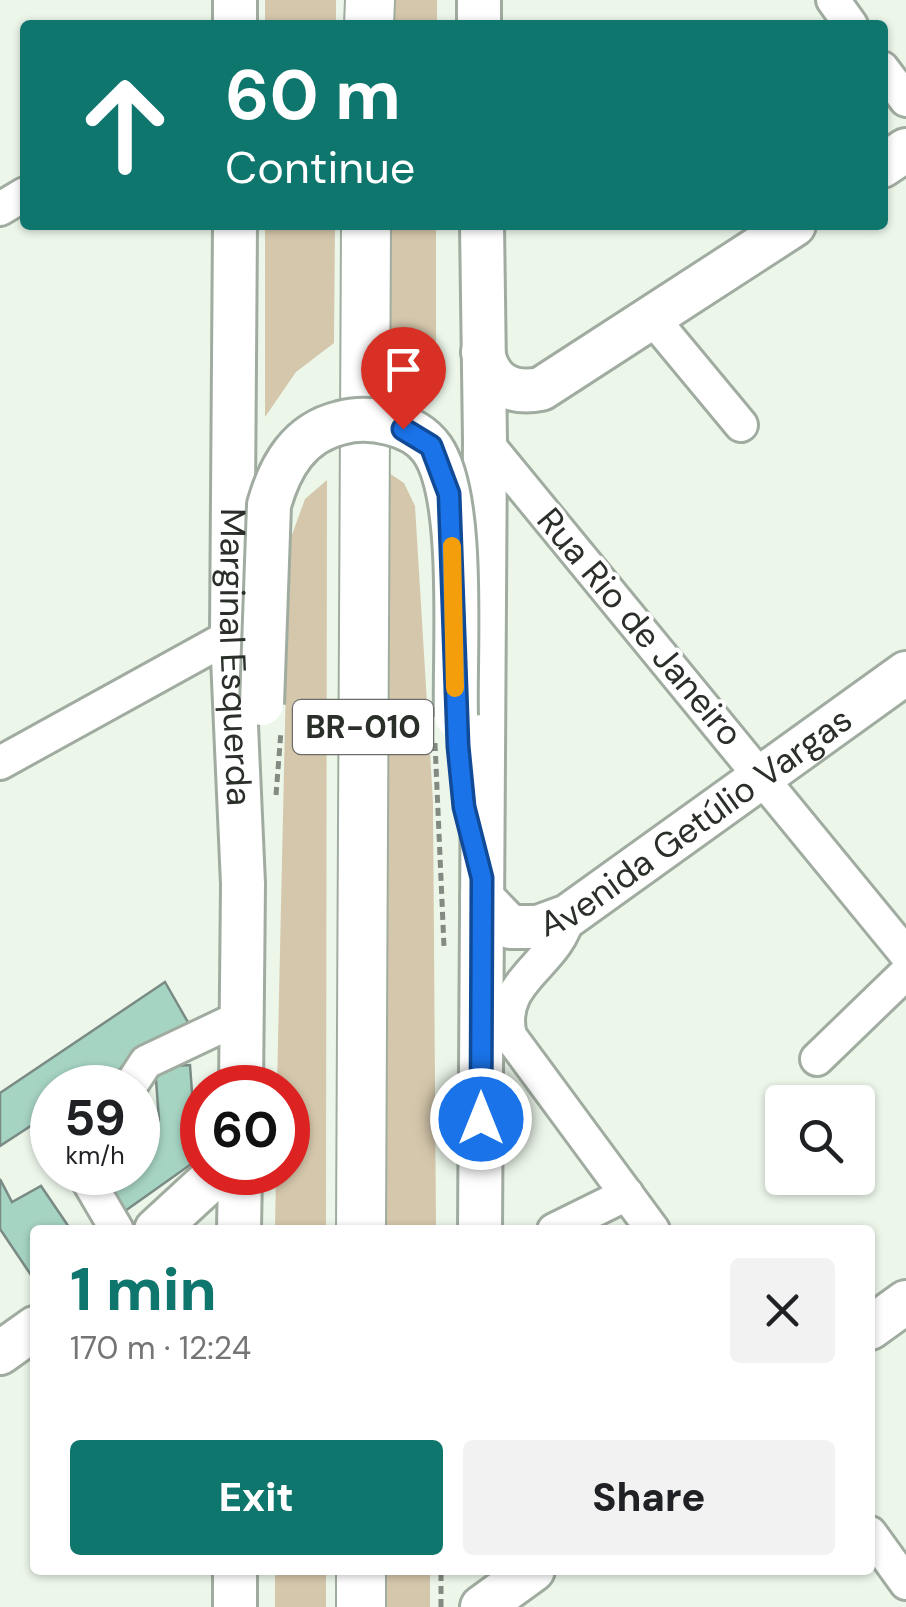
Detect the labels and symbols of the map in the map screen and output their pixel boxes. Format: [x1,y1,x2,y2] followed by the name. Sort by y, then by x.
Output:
[361,327,446,430] pin
[527,498,753,756] street label: Rua Rio de Janeiro
[209,508,263,807] street label: Marginal Esquerda
[533,696,861,947] street label: Avenida Getúlio Vargas
[293,700,433,754] road number: BR-010
[180,1065,310,1195] speed limit sign: 60
[429,1067,533,1171] position arrow

